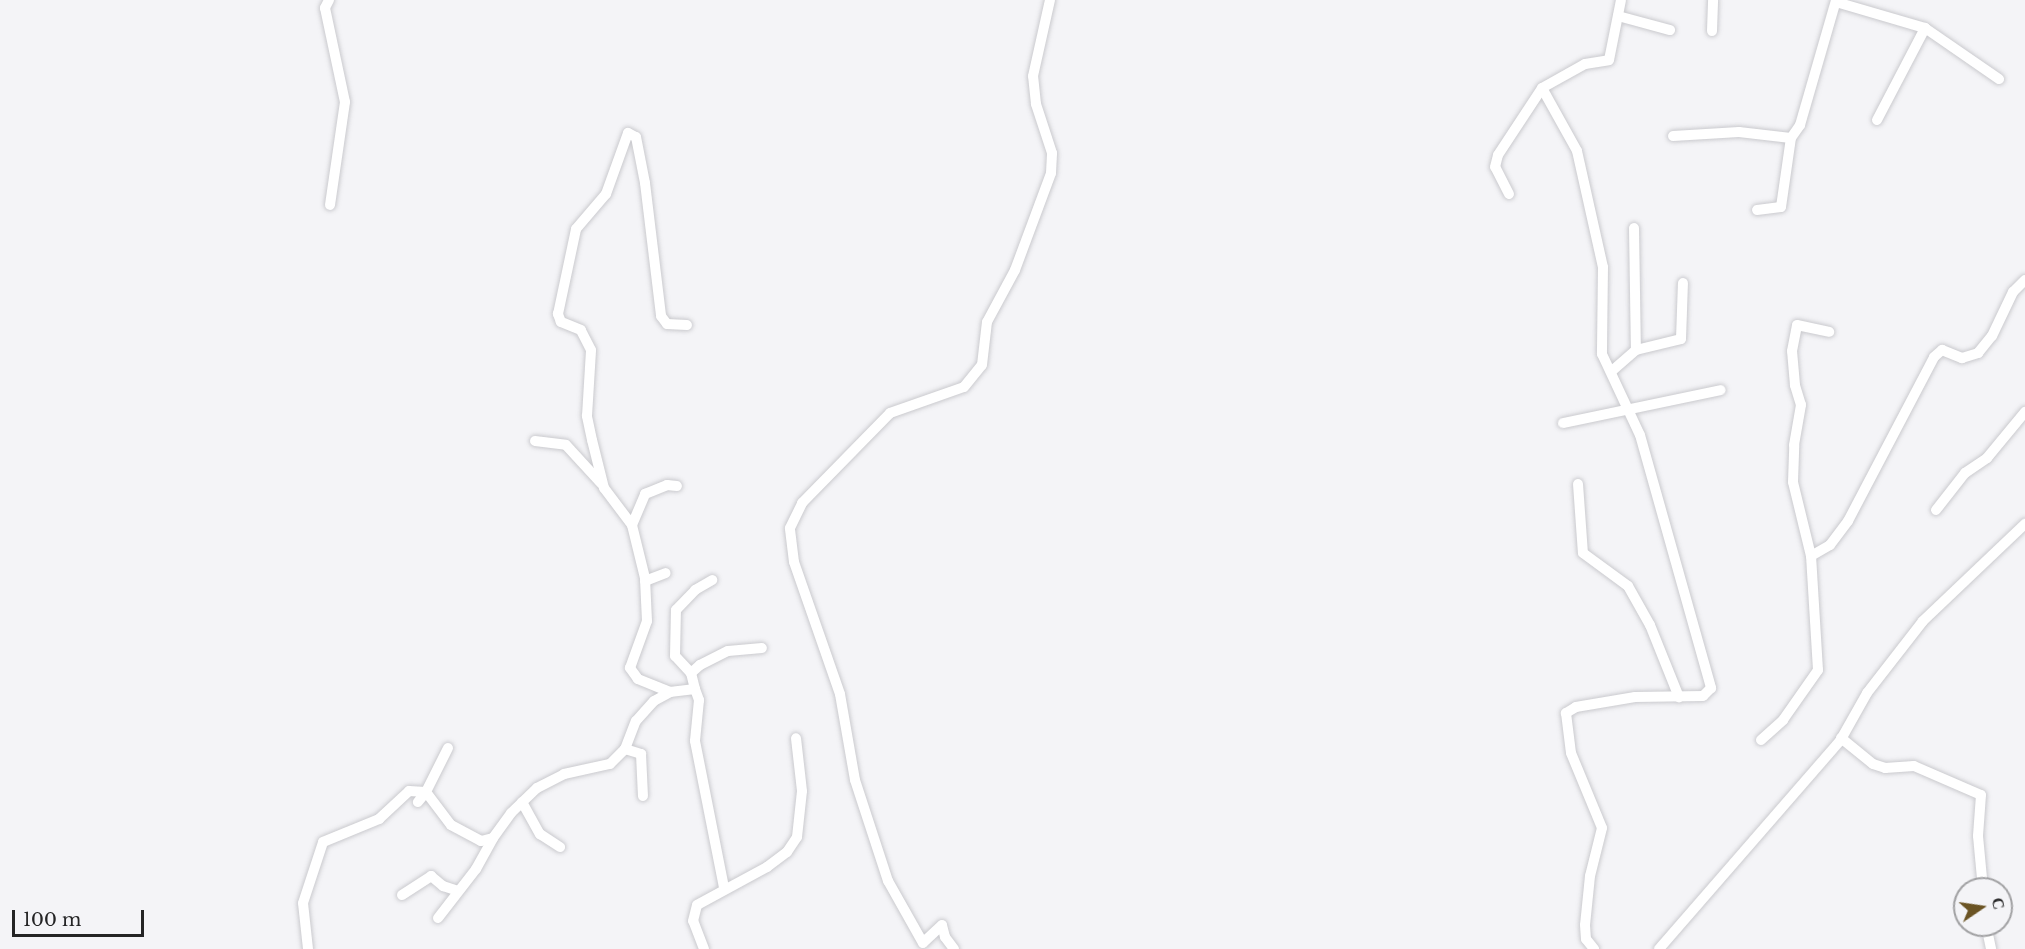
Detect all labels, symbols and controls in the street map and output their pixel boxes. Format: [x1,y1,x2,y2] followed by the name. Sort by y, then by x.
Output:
[1953,877,2013,937] north arrow
[1988,896,2010,911] text: С
[15,898,147,936] scale bar
[23,909,81,931] text: 100 m

